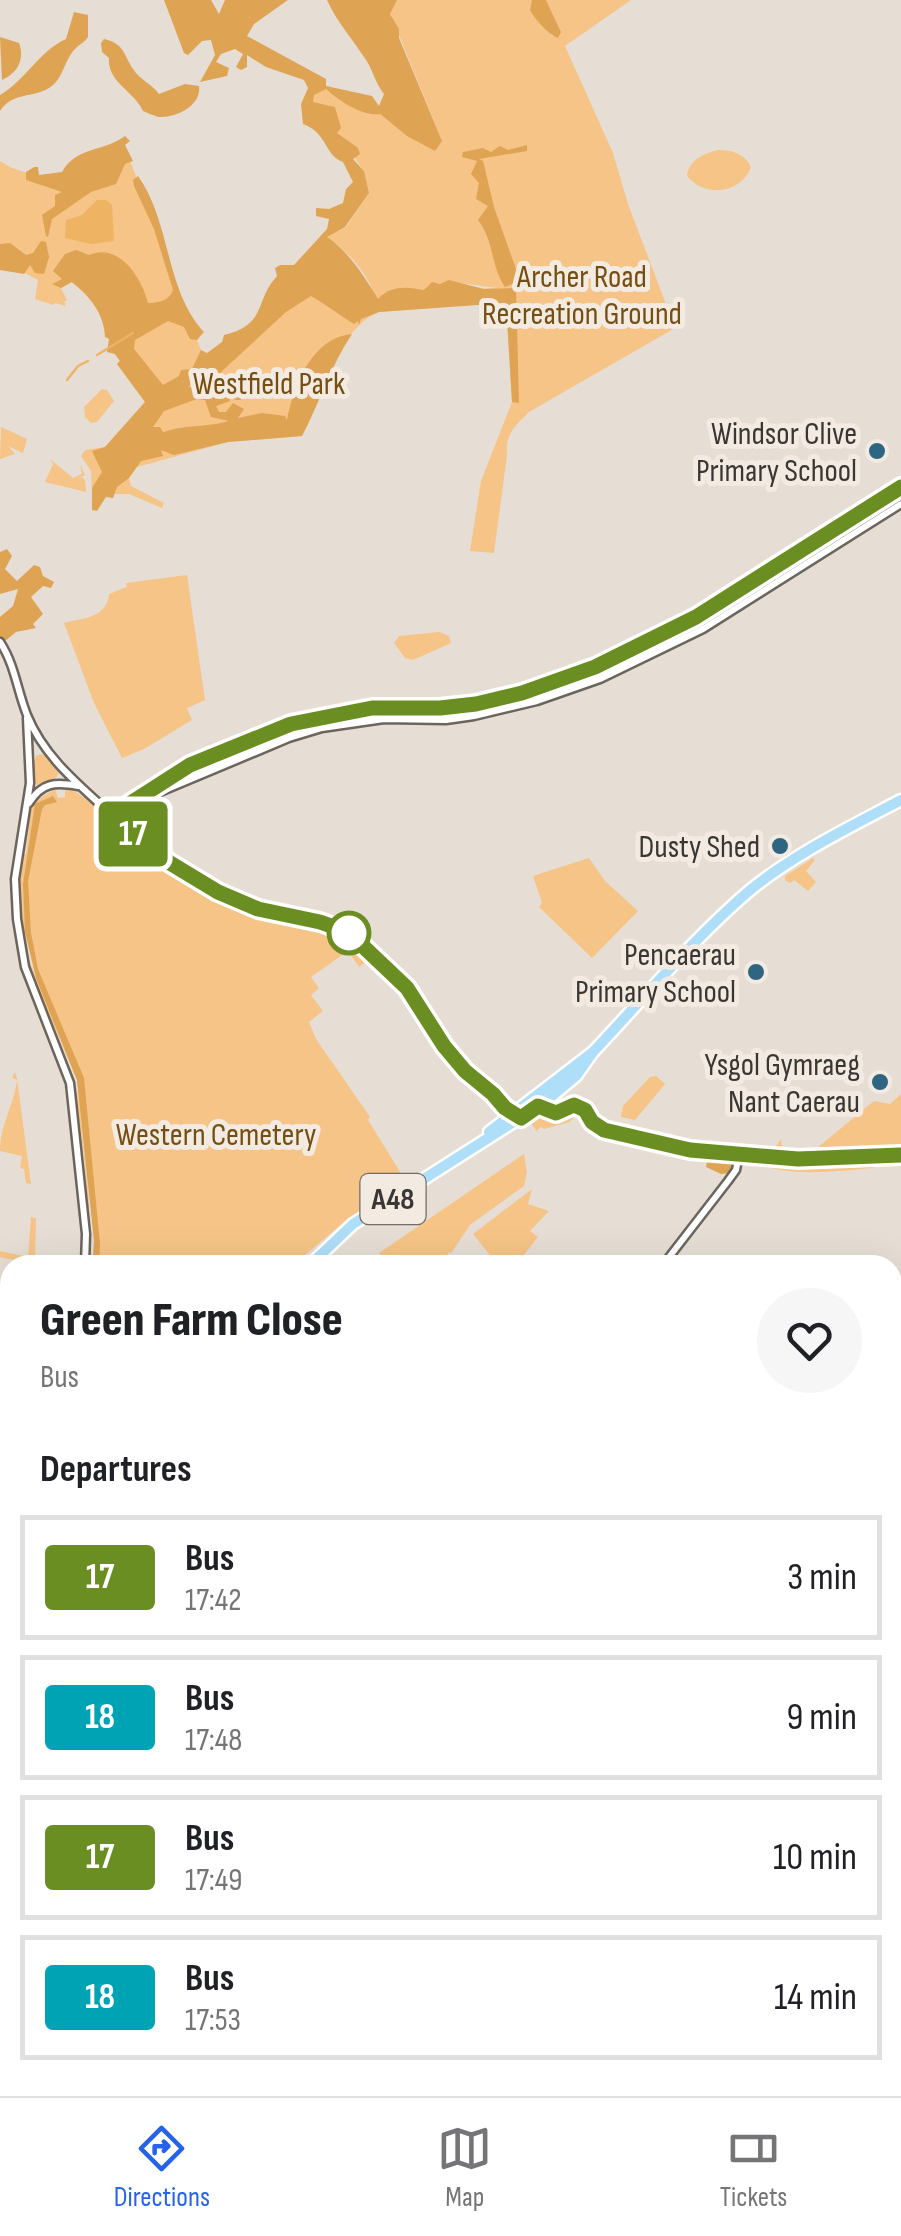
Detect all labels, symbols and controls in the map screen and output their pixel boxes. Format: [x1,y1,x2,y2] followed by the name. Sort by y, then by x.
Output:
[482,258,682,334] park label: Archer Road Recreation Ground
[193,365,345,404] park label: Westfield Park
[696,415,857,491] place label: Windsor Clive Primary School
[866,440,888,462] marker: Windsor Clive Primary School
[88,802,178,866] line badge: 17
[119,813,147,856] text: 17
[639,828,760,867] place label: Dusty Shed
[769,835,791,857] marker: Dusty Shed
[328,912,370,954] unlabelled marker
[575,936,736,1012] place label: Pencaerau Primary School
[745,961,767,983] marker: Pencaerau Primary School
[704,1046,860,1122] place label: Ysgol Gymraeg Nant Caerau
[869,1071,891,1093] marker: Ysgol Gymraeg Nant Caerau
[116,1116,316,1155] park label: Western Cemetery
[360,1174,426,1224] road number: A48
[757,1288,862,1393] button: heart
[40,1292,343,1349] text: Green Farm Close
[40,1358,79,1397] text: Bus
[40,1447,192,1492] text: Departures
[185,1536,234,1581] text: Bus
[787,1555,857,1600] text: 3 min
[86,1556,114,1599] text: 17
[185,1581,241,1620] text: 17:42
[185,1676,234,1721] text: Bus
[786,1695,857,1740] text: 9 min
[85,1696,115,1739] text: 18
[185,1721,242,1760] text: 17:48
[185,1816,234,1861] text: Bus
[773,1835,857,1880] text: 10 min
[86,1836,114,1879] text: 17
[185,1861,242,1900] text: 17:49
[185,1956,234,2001] text: Bus
[774,1975,857,2020] text: 14 min
[85,1976,115,2019] text: 18
[185,2001,241,2040] text: 17:53
[114,2121,210,2214] tab: Directions
[437,2121,492,2214] tab: Map
[720,2121,787,2214] tab: Tickets

